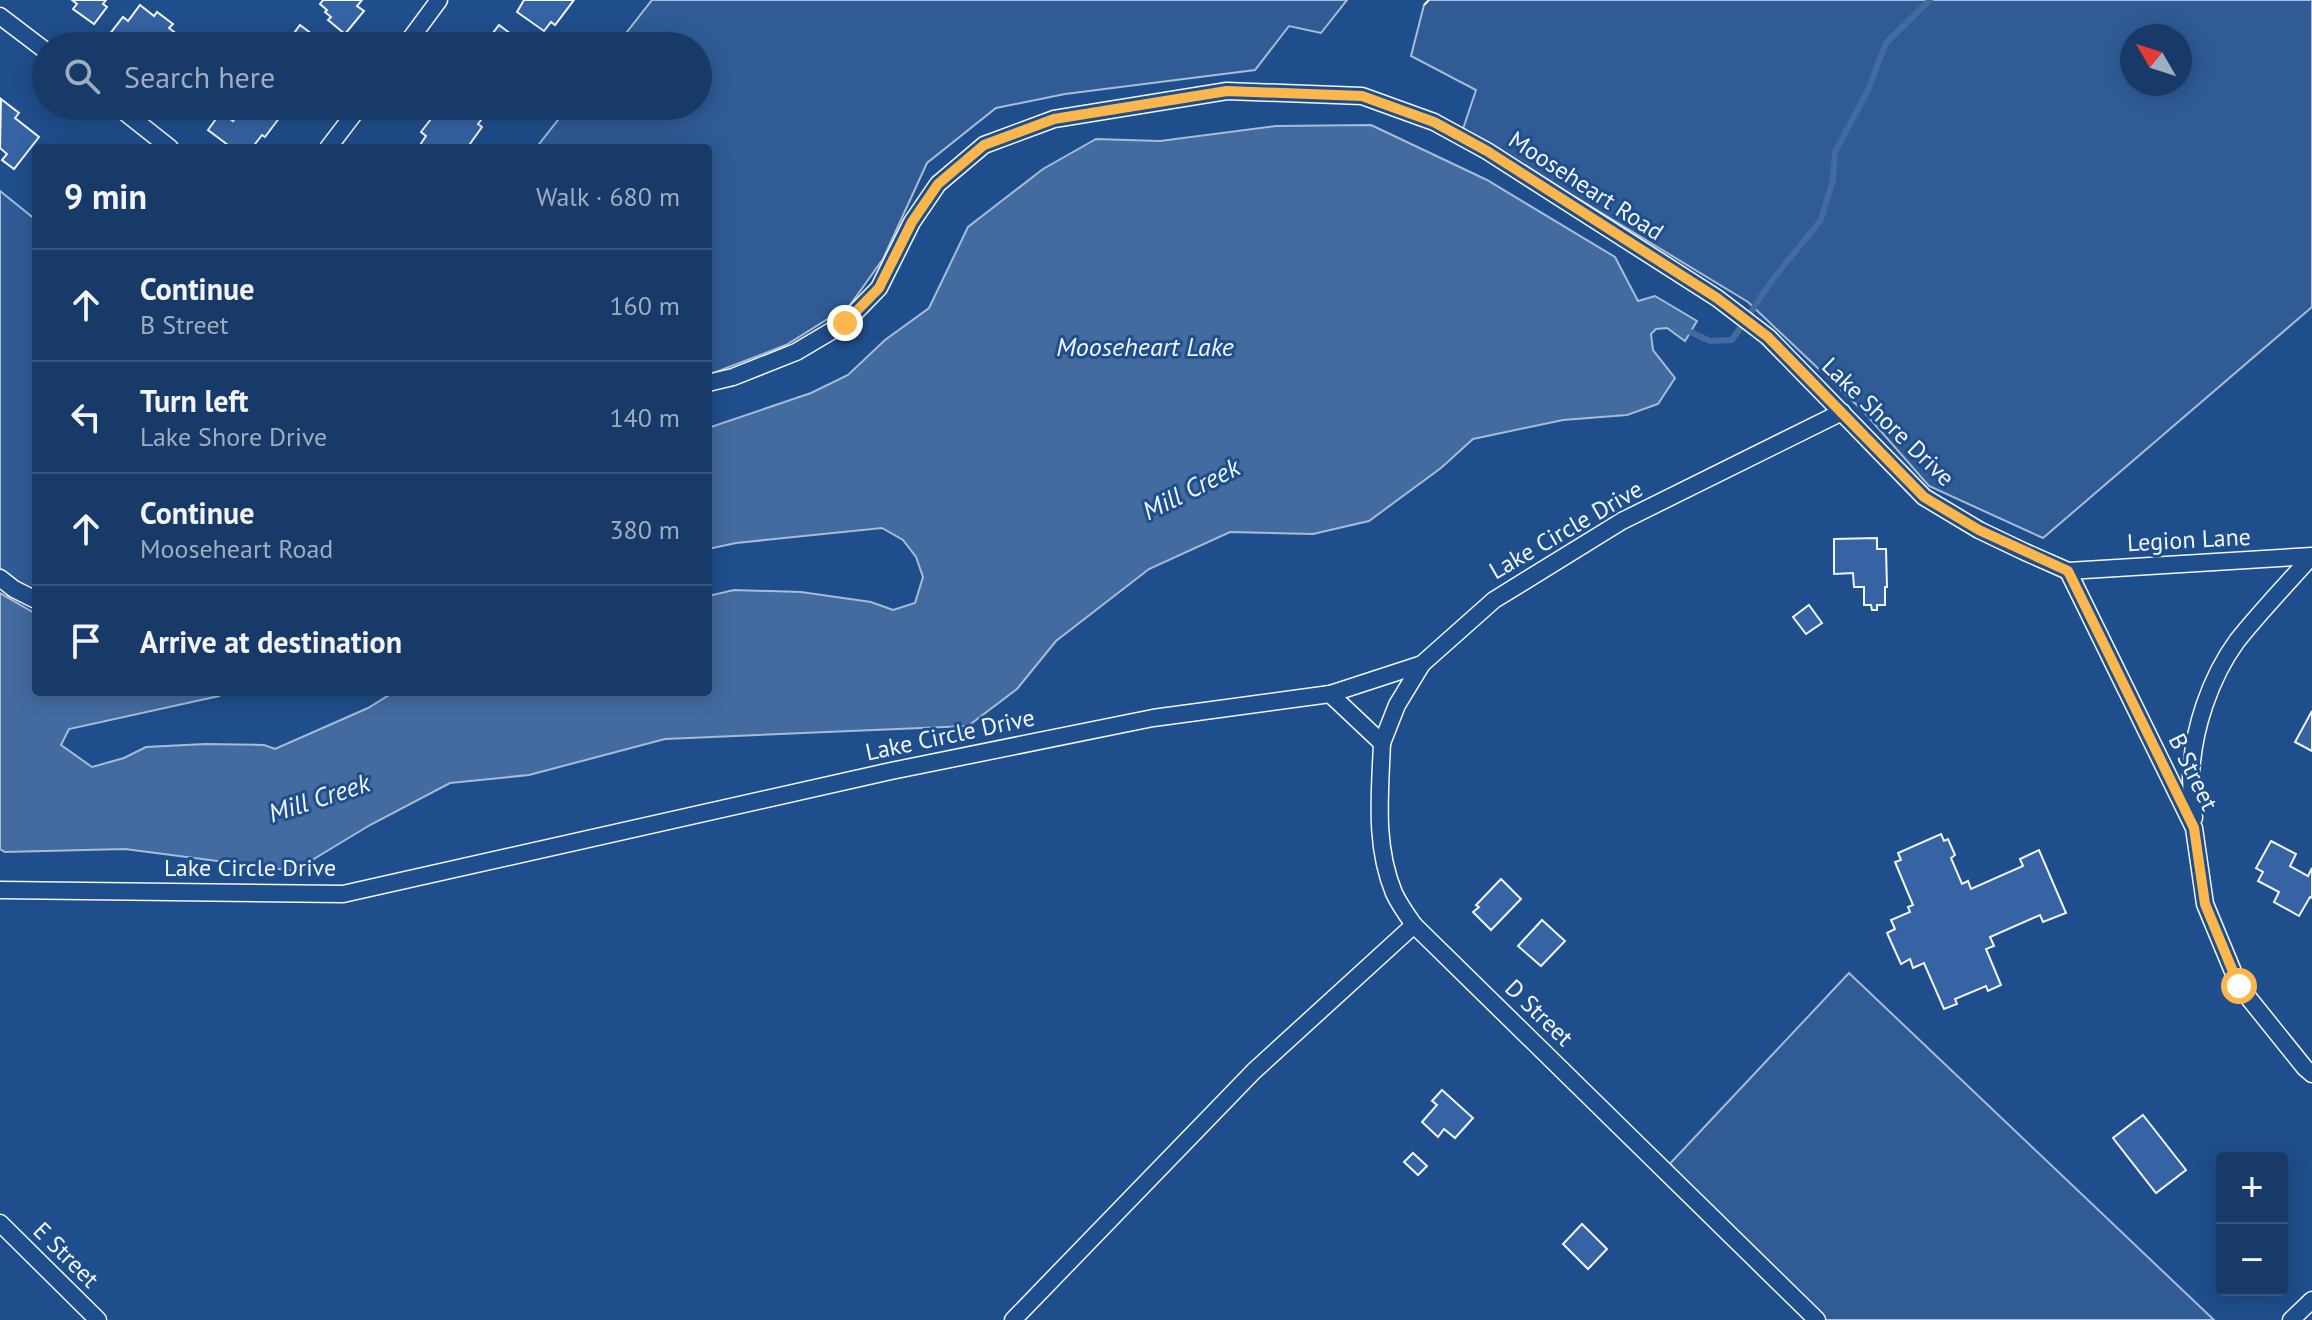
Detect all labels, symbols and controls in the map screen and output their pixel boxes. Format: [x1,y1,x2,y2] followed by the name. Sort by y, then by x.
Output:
[2120,24,2192,96] north arrow
[32,32,712,120] search box
[60,54,104,98] icon: search
[124,57,275,96] text: Search here
[1503,124,1670,247] street label: Mooseheart Road
[64,174,147,218] text: 9 min
[536,180,680,213] text: Walk · 680 m
[140,269,254,308] text: Continue
[64,283,108,327] icon: ahead
[609,289,680,322] text: 160 m
[827,305,863,341] route end
[140,308,229,341] text: B Street
[1056,330,1234,363] water label: Mooseheart Lake
[1815,350,1961,493] street label: Lake Shore Drive
[140,381,248,420] text: Turn left
[64,395,108,439] icon: left
[609,401,680,434] text: 140 m
[140,420,327,453] text: Lake Shore Drive
[1137,449,1246,527] water label: Mill Creek
[1483,473,1648,586] street label: Lake Circle Drive
[140,493,254,532] text: Continue
[64,507,108,551] icon: ahead
[609,513,680,546] text: 380 m
[2126,521,2252,558] street label: Legion Lane
[140,532,333,565] text: Mooseheart Road
[64,619,108,663] icon: arrive
[140,622,402,661] text: Arrive at destination
[862,701,1037,768] street label: Lake Circle Drive
[2162,728,2225,815] street label: B Street
[264,765,375,829] water label: Mill Creek
[164,852,336,883] street label: Lake Circle Drive
[2221,968,2257,1004] route start
[1499,973,1580,1053] street label: D Street
[2216,1152,2288,1296] map controls
[2216,1152,2288,1224] button: +
[27,1215,106,1294] street label: E Street
[2216,1224,2288,1296] button: −

